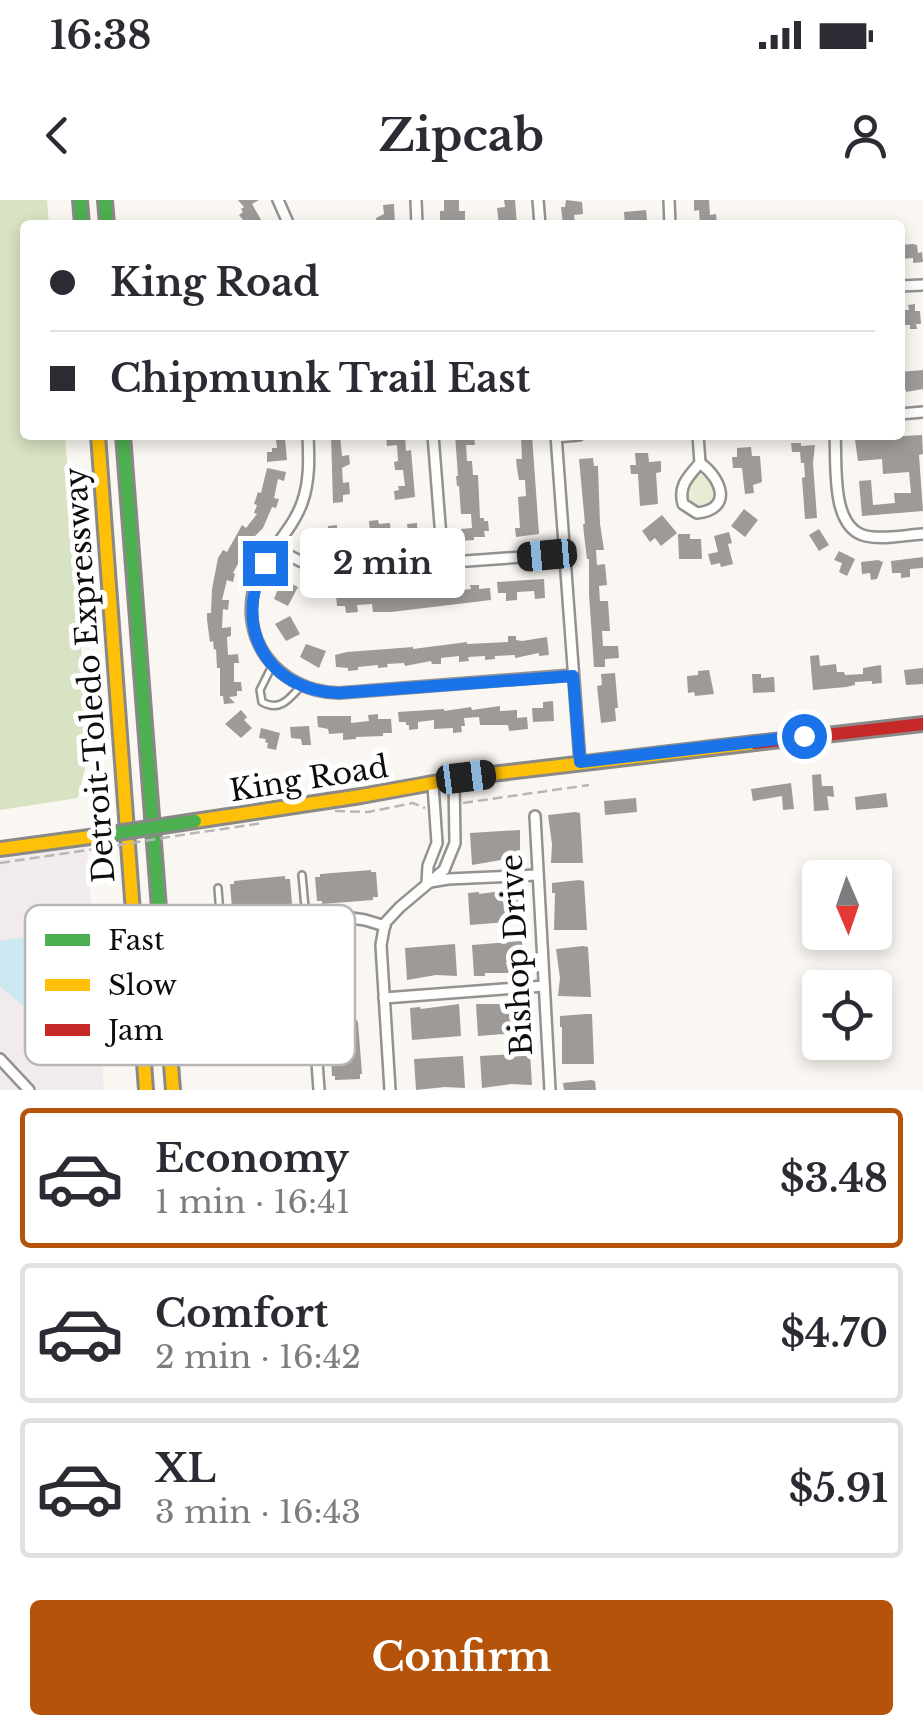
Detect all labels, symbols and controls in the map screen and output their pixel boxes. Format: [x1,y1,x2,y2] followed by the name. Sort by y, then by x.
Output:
[50,12,151,59] text: 16:38
[379,107,544,163] text: Zipcab
[30,108,85,163] icon: back
[838,108,893,163] icon: person
[110,259,319,306] text: King Road
[110,355,530,402] text: Chipmunk Trail East
[57,466,122,884] street label: Detroit-Toledo Expressway
[300,528,465,598] callout: 2 min
[516,537,578,573] car
[243,541,288,586] route end
[333,543,432,583] text: 2 min
[782,714,827,759] route start
[227,748,391,809] street label: King Road
[434,758,498,796] car
[493,853,540,1057] street label: Bishop Drive
[802,860,892,950] north arrow
[802,860,892,1060] map controls
[25,905,355,1065] legend
[108,923,165,958] text: Fast
[108,968,177,1003] text: Slow
[802,970,892,1060] button: locate
[104,1013,164,1048] text: Jam
[35,1133,125,1223] icon: car
[155,1135,349,1182] text: Economy
[780,1155,888,1202] text: $3.48
[155,1182,350,1222] text: 1 min · 16:41
[35,1288,125,1378] icon: car
[155,1290,328,1337] text: Comfort
[781,1310,888,1357] text: $4.70
[155,1337,361,1377] text: 2 min · 16:42
[35,1443,125,1533] icon: car
[155,1445,216,1492] text: XL
[789,1465,888,1512] text: $5.91
[155,1492,361,1532] text: 3 min · 16:43
[30,1600,893,1715] button: Confirm

